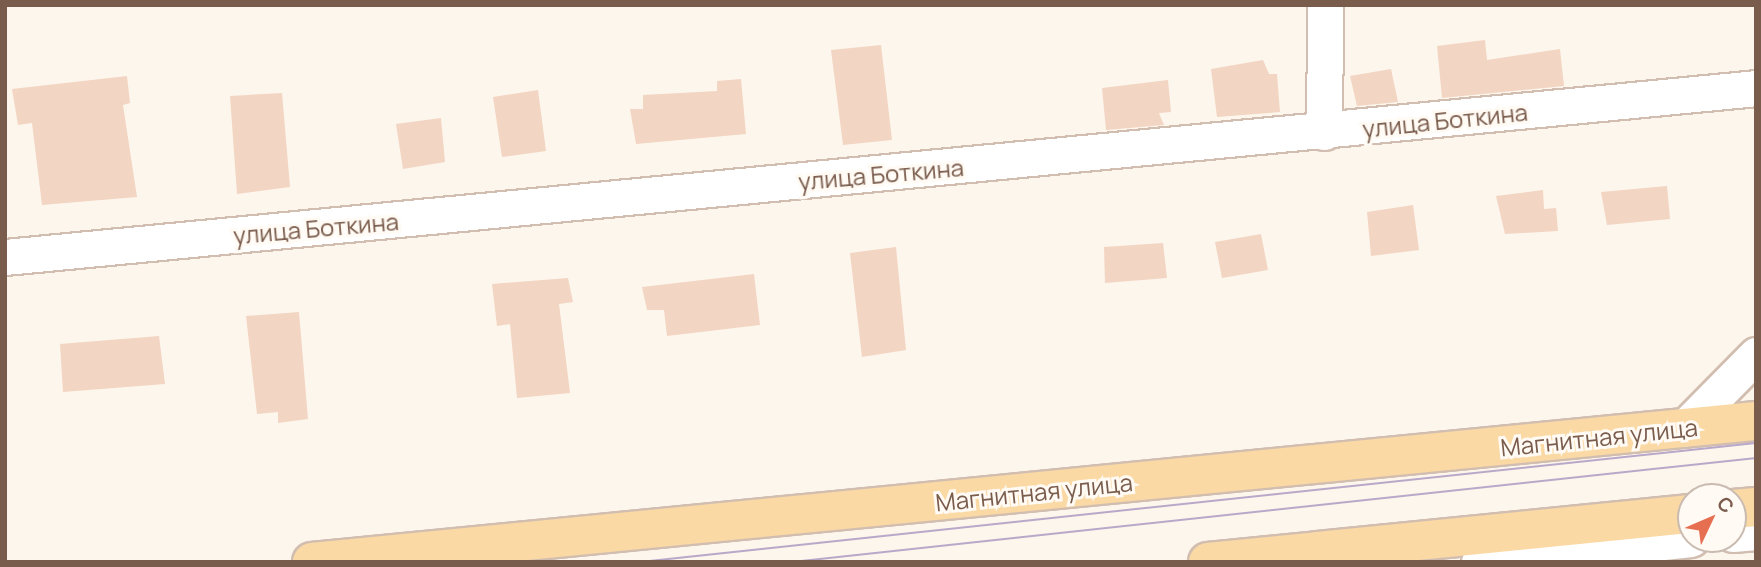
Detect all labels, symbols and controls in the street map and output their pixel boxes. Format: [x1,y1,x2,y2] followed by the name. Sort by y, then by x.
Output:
[1361,97,1529,143] street label: улица Боткина
[797,152,965,196] street label: улица Боткина
[232,206,400,250] street label: улица Боткина
[1499,412,1699,462] street label: Магнитная улица
[934,467,1134,517] street label: Магнитная улица
[1677,483,1747,553] north arrow
[1711,491,1740,519] text: С

